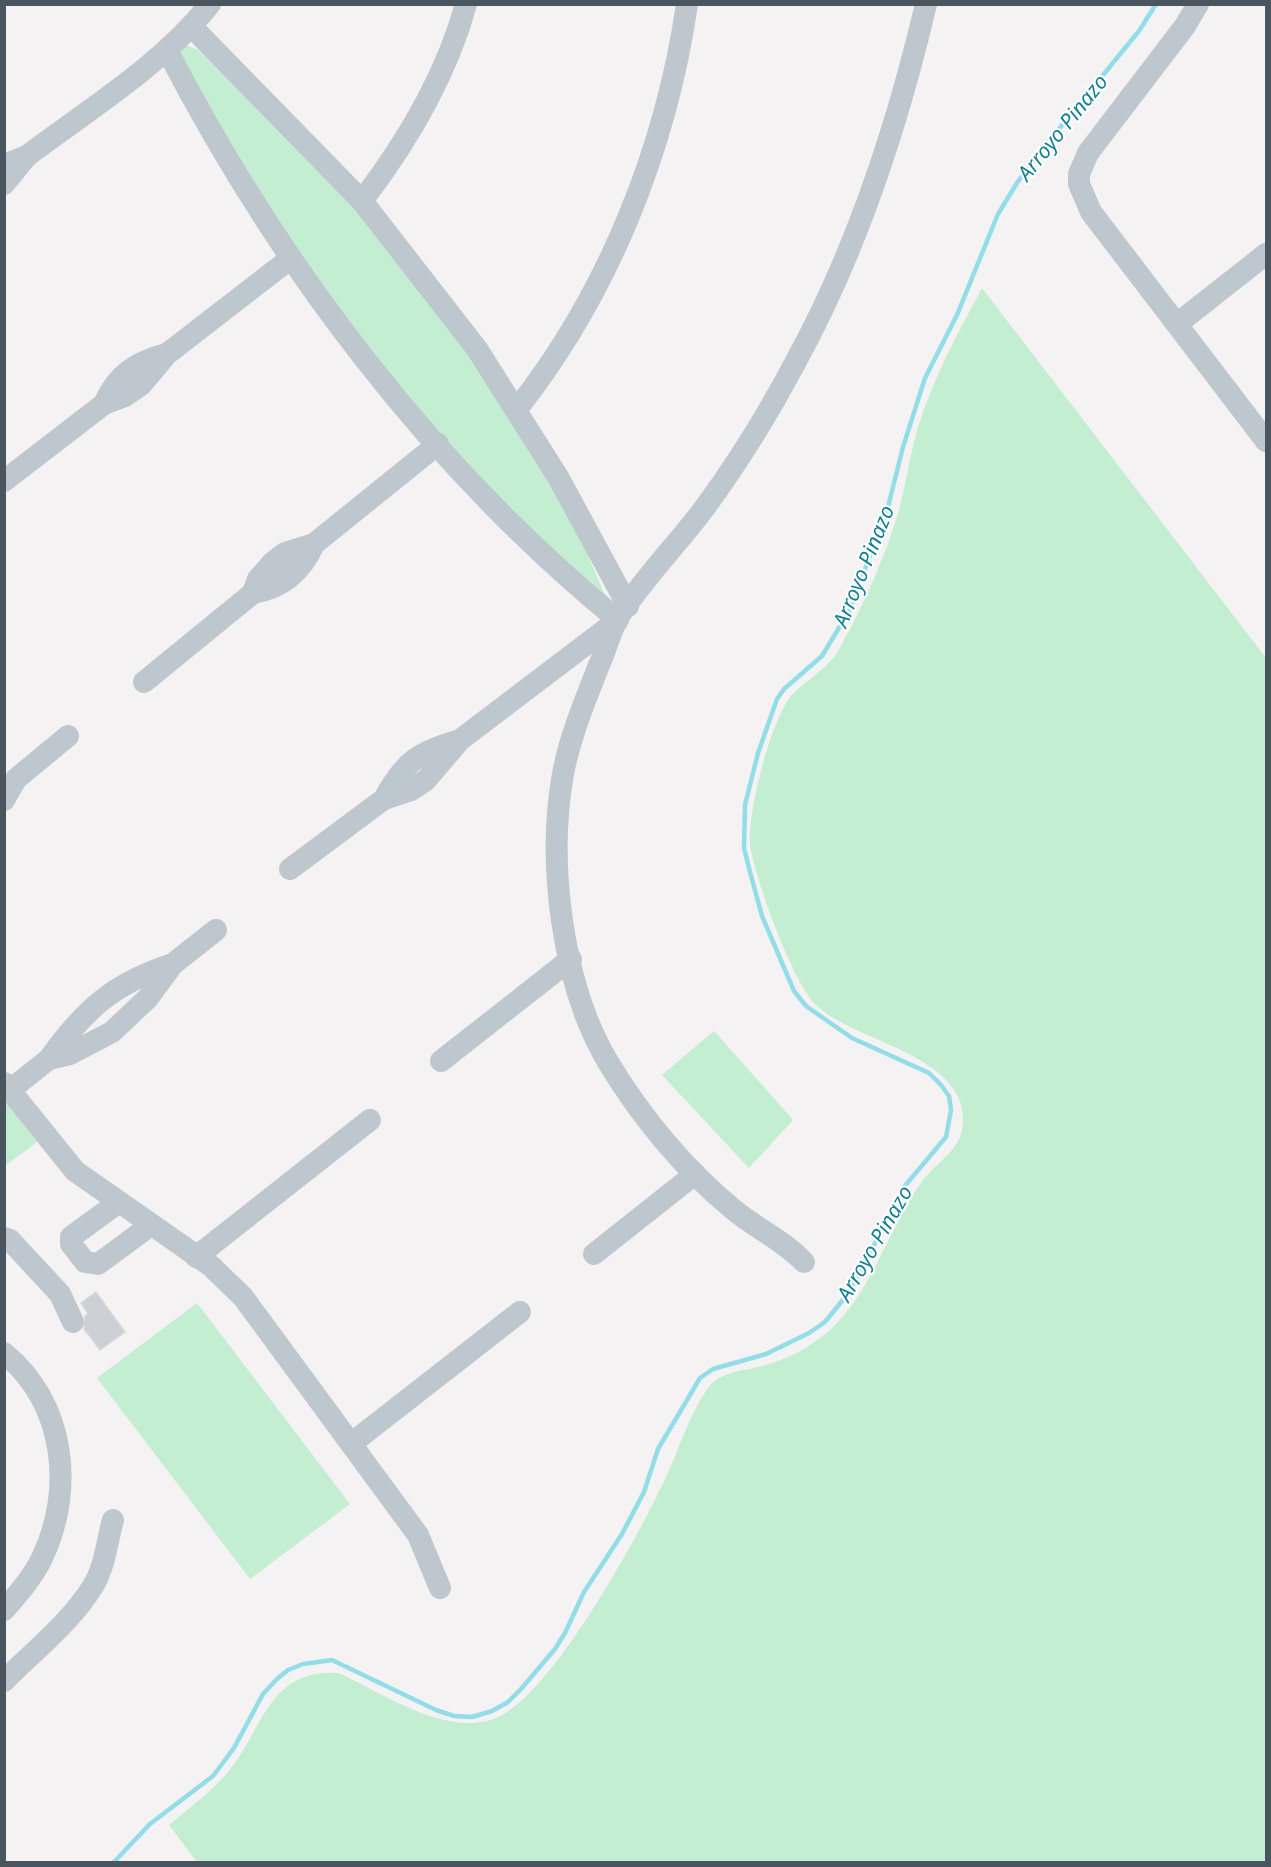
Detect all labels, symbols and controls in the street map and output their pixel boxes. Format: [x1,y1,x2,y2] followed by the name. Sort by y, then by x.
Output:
[1009,68,1114,188] water label: Arroyo Pinazo
[825,501,900,633] water label: Arroyo Pinazo
[829,1180,918,1308] water label: Arroyo Pinazo

